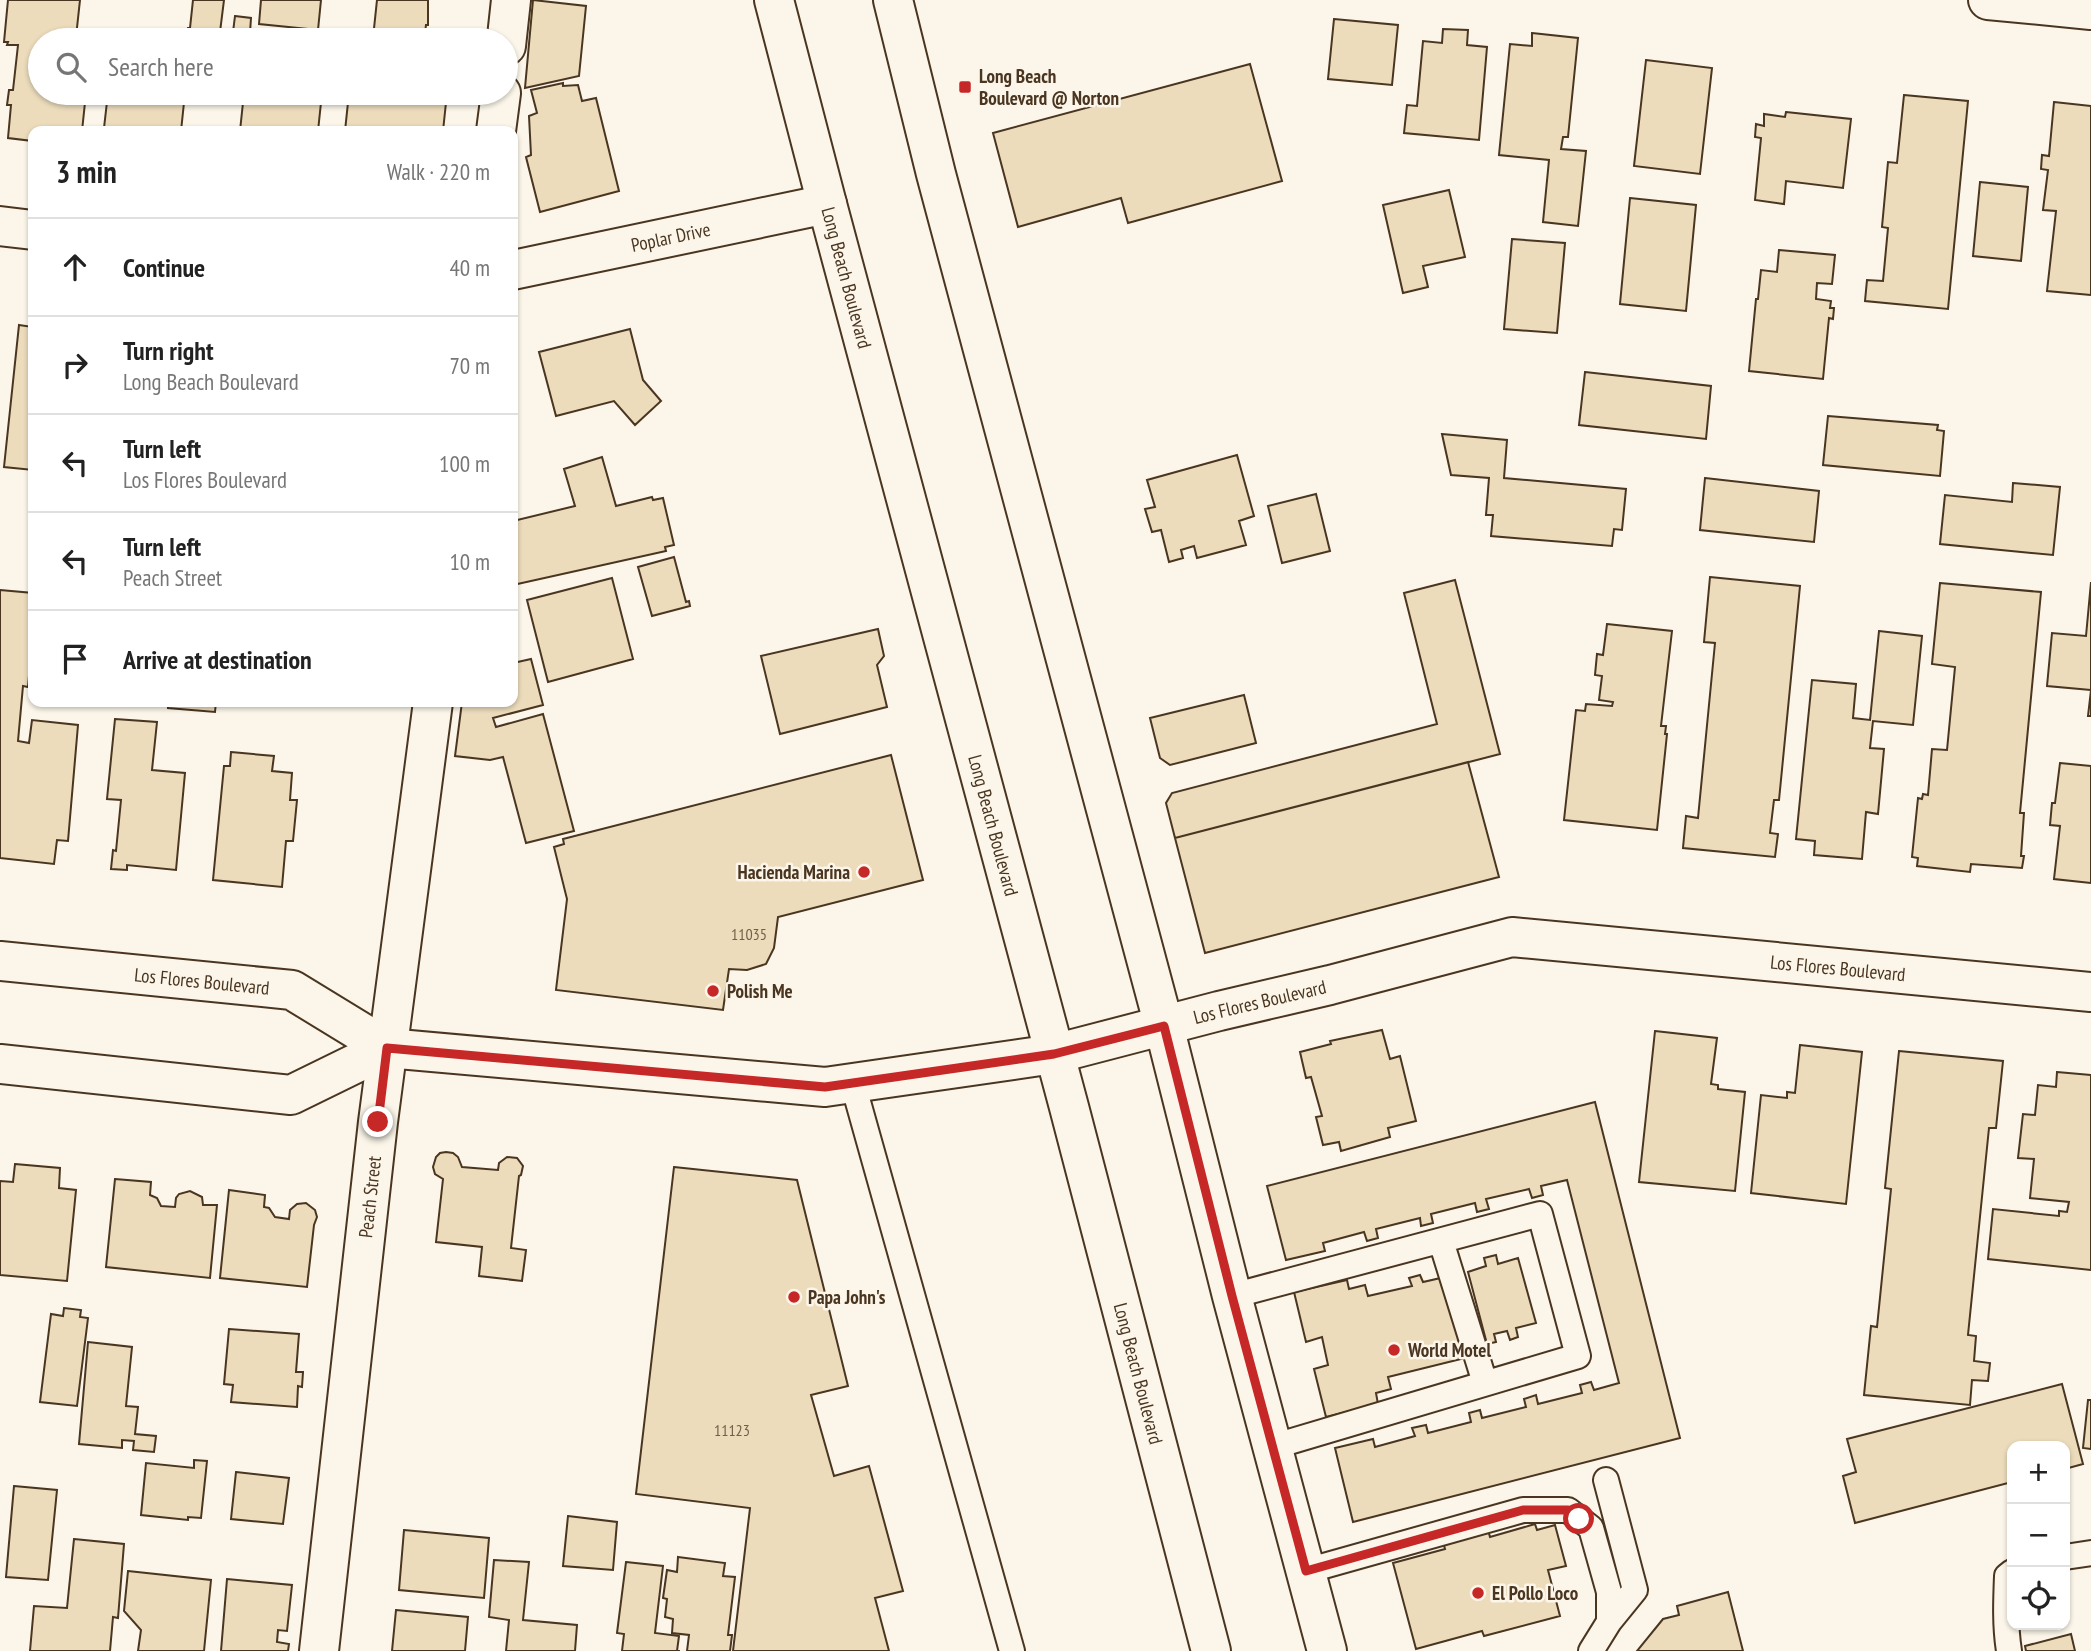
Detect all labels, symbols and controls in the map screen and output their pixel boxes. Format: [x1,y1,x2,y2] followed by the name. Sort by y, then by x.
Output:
[28,28,518,105] search box
[52,48,90,86] icon: search
[108,50,214,83] text: Search here
[979,64,1119,110] place label: Long Beach Boulevard @ Norton
[957,79,973,95] marker: Long Beach Boulevard @ Norton
[56,152,117,191] text: 3 min
[387,157,490,186] text: Walk · 220 m
[816,204,877,351] street label: Long Beach Boulevard
[629,217,712,257] street label: Poplar Drive
[56,248,94,286] icon: ahead
[123,251,205,284] text: Continue
[449,253,490,282] text: 40 m
[123,334,214,367] text: Turn right
[56,346,94,384] icon: right
[449,351,490,380] text: 70 m
[123,367,299,396] text: Long Beach Boulevard
[123,432,201,465] text: Turn left
[56,444,94,482] icon: left
[439,449,490,478] text: 100 m
[123,465,287,494] text: Los Flores Boulevard
[123,530,201,563] text: Turn left
[56,542,94,580] icon: left
[449,547,490,576] text: 10 m
[123,563,222,592] text: Peach Street
[56,640,94,678] icon: arrive
[123,643,312,676] text: Arrive at destination
[963,752,1024,899] street label: Long Beach Boulevard
[738,860,850,884] place label: Hacienda Marina
[856,864,872,880] marker: Hacienda Marina
[731,924,767,944] house number: 11035
[1769,950,1907,986] street label: Los Flores Boulevard
[133,962,271,1000] street label: Los Flores Boulevard
[1191,974,1328,1029] street label: Los Flores Boulevard
[727,979,793,1003] place label: Polish Me
[705,983,721,999] marker: Polish Me
[362,1106,393,1137] route end
[353,1154,386,1239] street label: Peach Street
[808,1285,886,1309] place label: Papa John's
[786,1289,802,1305] marker: Papa John's
[1109,1300,1169,1447] street label: Long Beach Boulevard
[1407,1338,1491,1362] place label: World Motel
[1386,1342,1402,1358] marker: World Motel
[714,1420,750,1440] house number: 11123
[2007,1441,2070,1630] map controls
[2007,1441,2070,1504] button: +
[1563,1503,1594,1534] route start
[2007,1504,2070,1567] button: −
[2007,1567,2070,1630] button: locate
[1492,1581,1578,1605] place label: El Pollo Loco
[1470,1585,1486,1601] marker: El Pollo Loco

